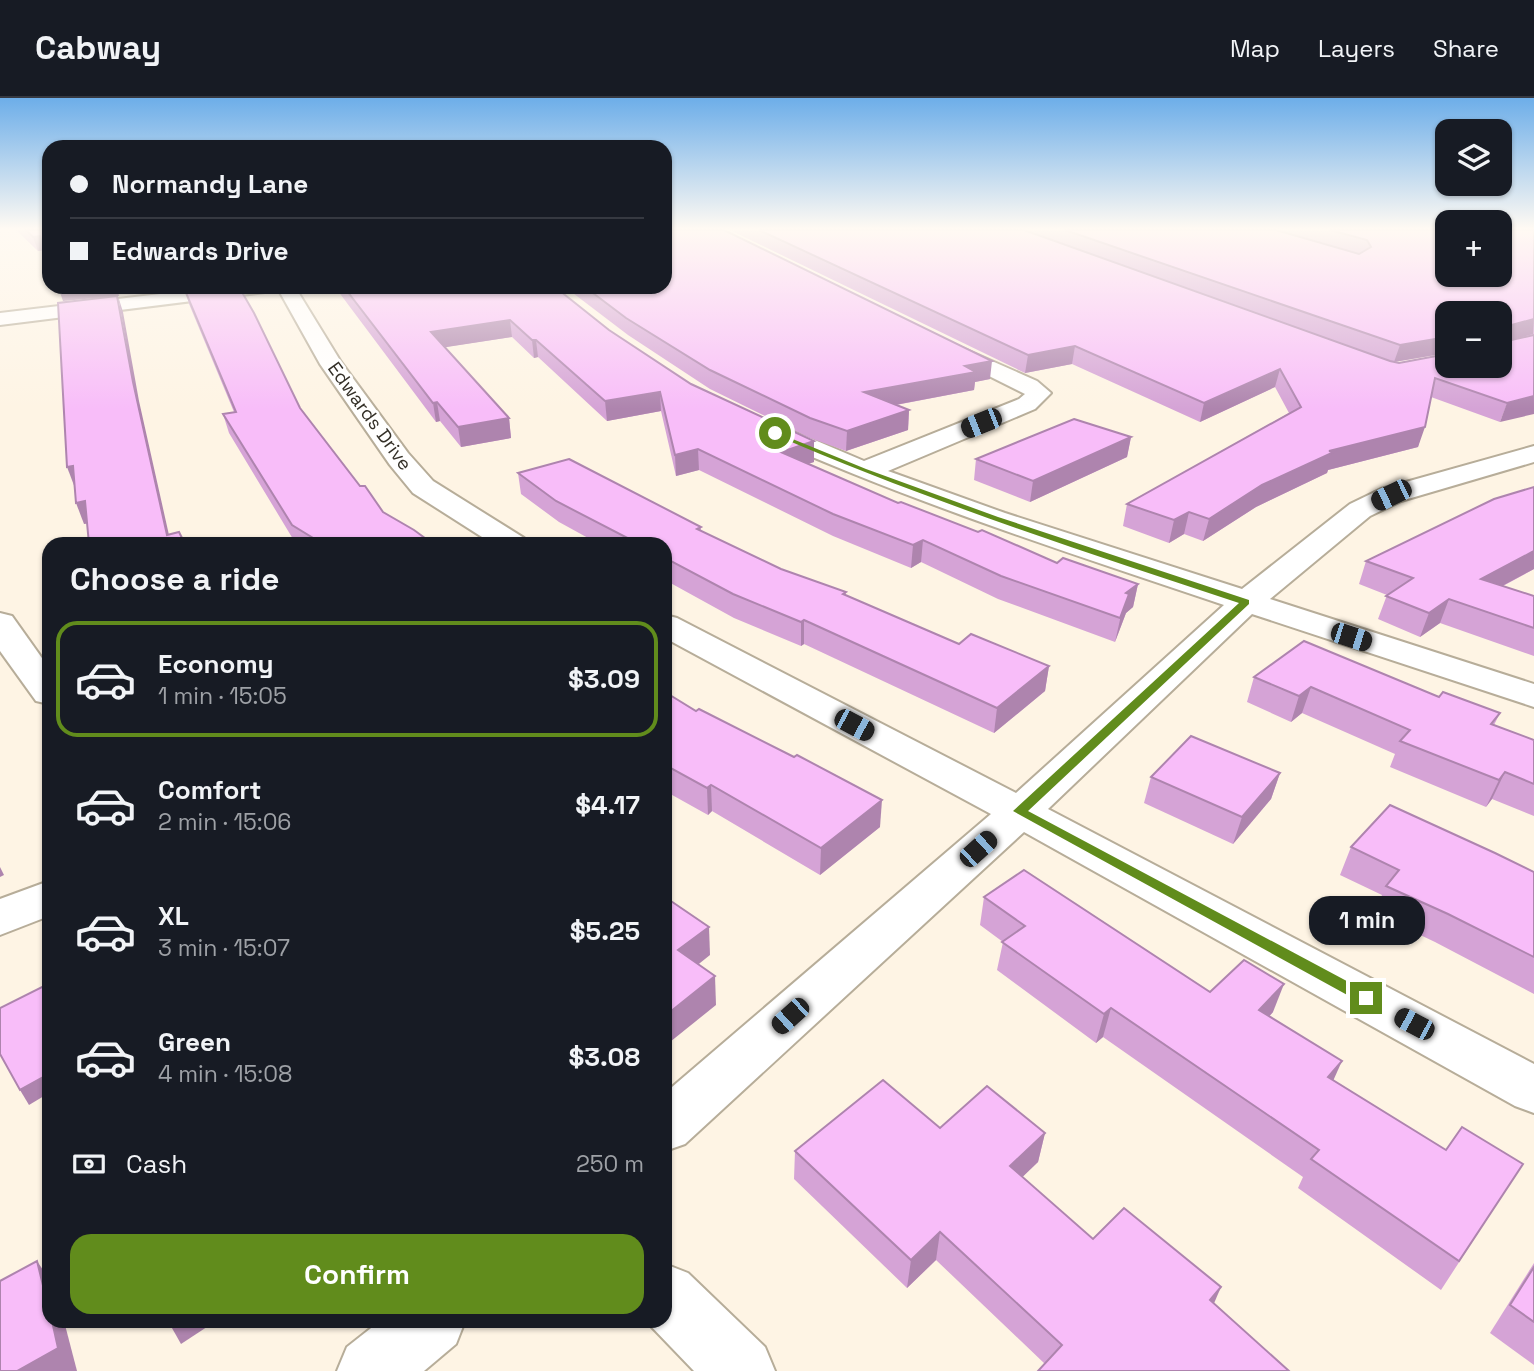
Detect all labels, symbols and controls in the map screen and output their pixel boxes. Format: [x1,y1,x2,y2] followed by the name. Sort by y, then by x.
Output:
[35,27,161,69] text: Cabway
[1230,33,1280,64] text: Map
[1318,33,1395,64] text: Layers
[1433,33,1499,64] text: Share
[1435,119,1512,378] map controls
[1435,119,1512,196] button: layers
[112,167,308,201] text: Normandy Lane
[1435,210,1512,287] button: +
[112,234,288,268] text: Edwards Drive
[1435,301,1512,378] button: −
[322,357,418,475] street label: Edwards Drive
[958,405,1005,441] car
[759,417,791,449] route start
[1368,476,1415,514] car
[70,559,280,599] text: Choose a ride
[1328,621,1375,653] car
[158,647,274,681] text: Economy
[74,648,137,711] icon: car
[568,662,640,696] text: $3.09
[158,681,287,711] text: 1 min · 15:05
[831,706,878,744] car
[158,773,261,807] text: Comfort
[74,774,137,837] icon: car
[575,788,640,822] text: $4.17
[158,807,291,837] text: 2 min · 15:06
[956,827,1001,871] car
[1308,897,1424,946] callout: 1 min
[158,899,189,933] text: XL
[74,900,137,963] icon: car
[1339,905,1395,935] text: 1 min
[570,914,640,948] text: $5.25
[158,933,290,963] text: 3 min · 15:07
[1350,982,1382,1014] route end
[768,994,813,1038] car
[1391,1005,1438,1043] car
[158,1025,231,1059] text: Green
[74,1026,137,1089] icon: car
[569,1040,640,1074] text: $3.08
[158,1059,292,1089] text: 4 min · 15:08
[70,1145,108,1183] icon: cash
[126,1147,187,1181] text: Cash
[576,1149,644,1179] text: 250 m
[70,1234,644,1314] button: Confirm

